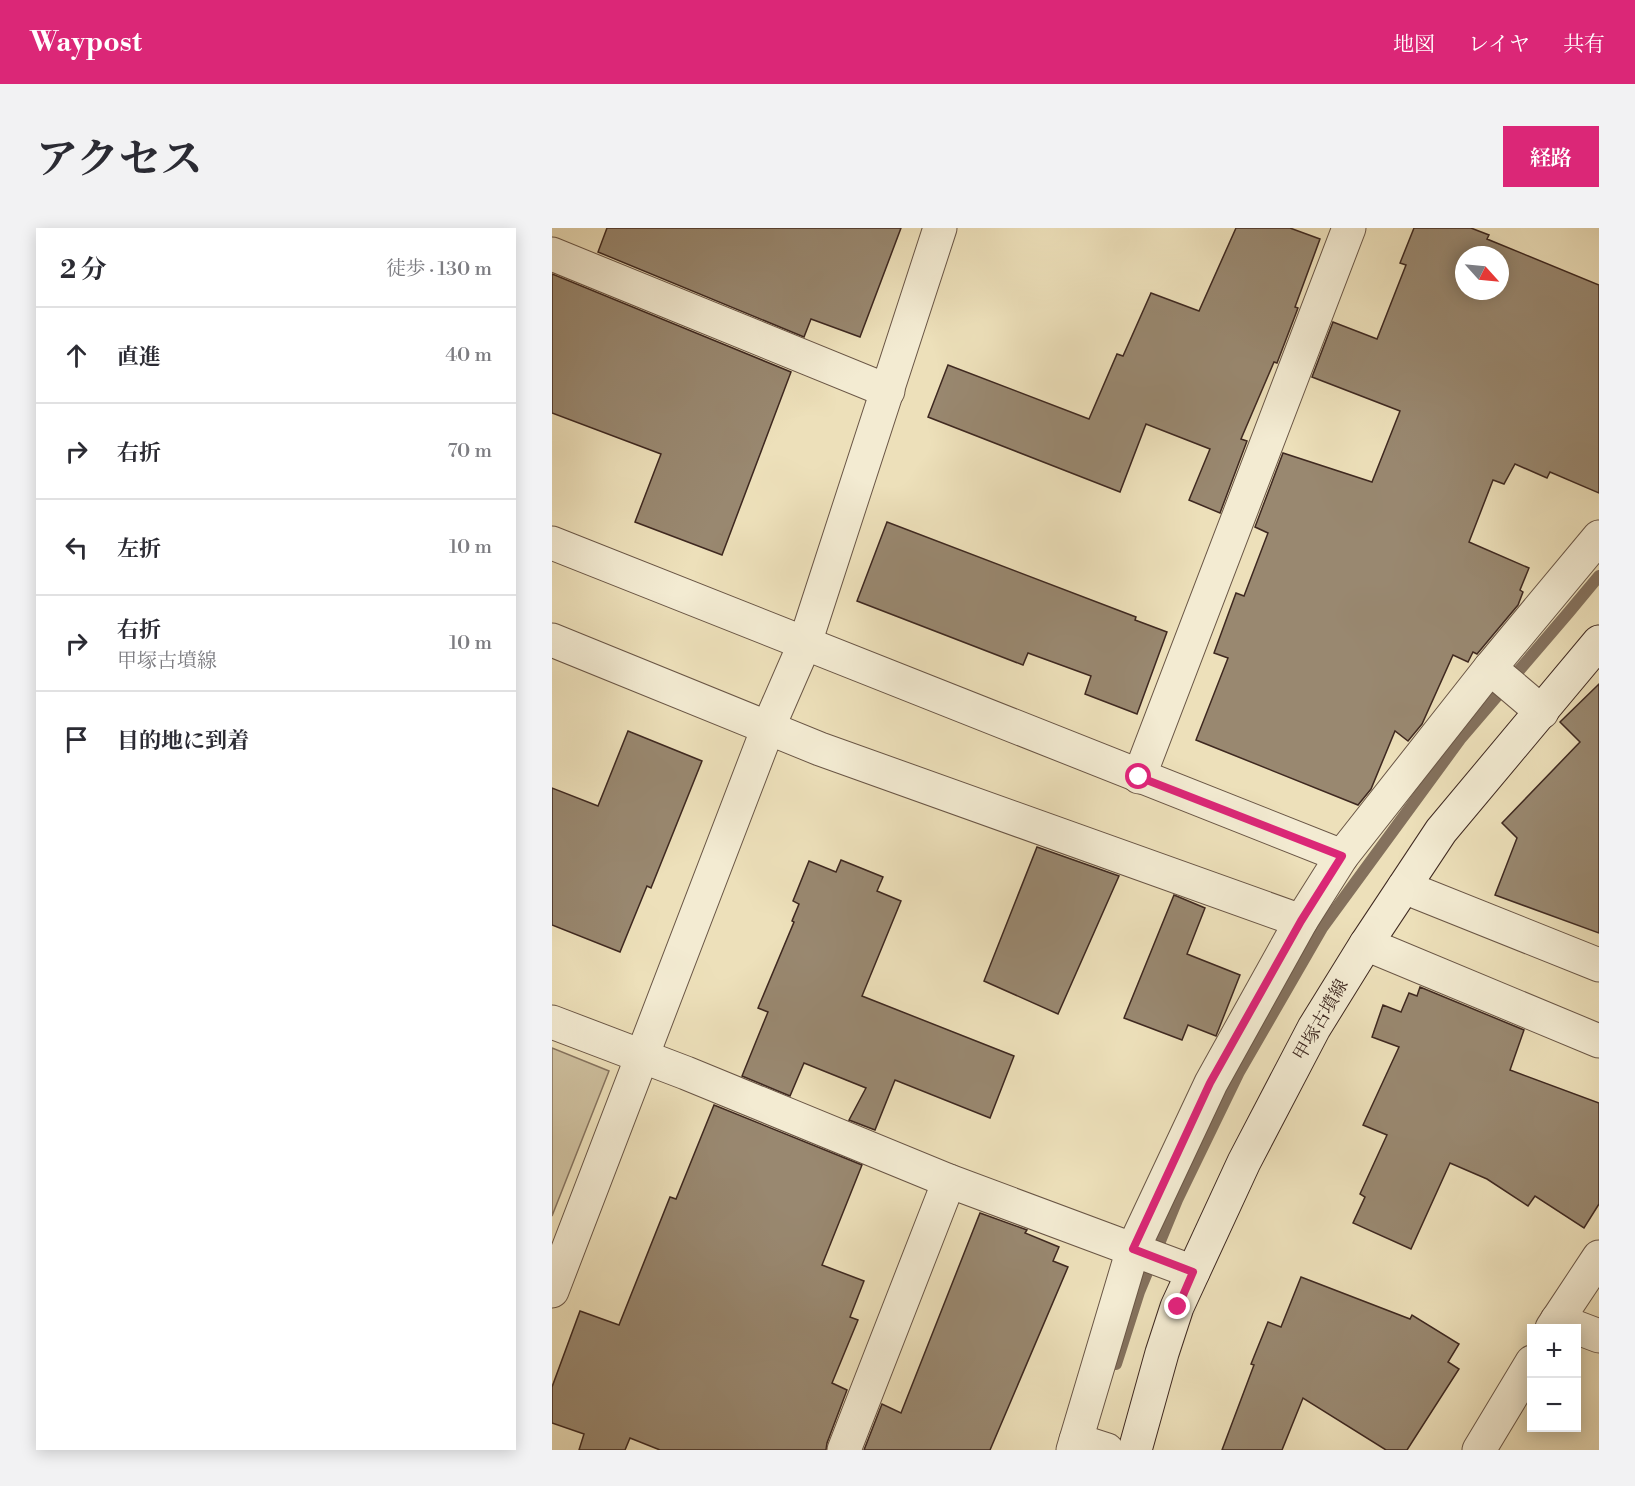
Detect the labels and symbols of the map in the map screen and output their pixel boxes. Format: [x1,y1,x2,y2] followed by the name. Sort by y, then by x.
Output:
[1455,246,1509,300] north arrow
[1125,763,1151,789] route start
[1289,975,1353,1065] street label: 甲塚古墳線
[1164,1293,1190,1319] route end

